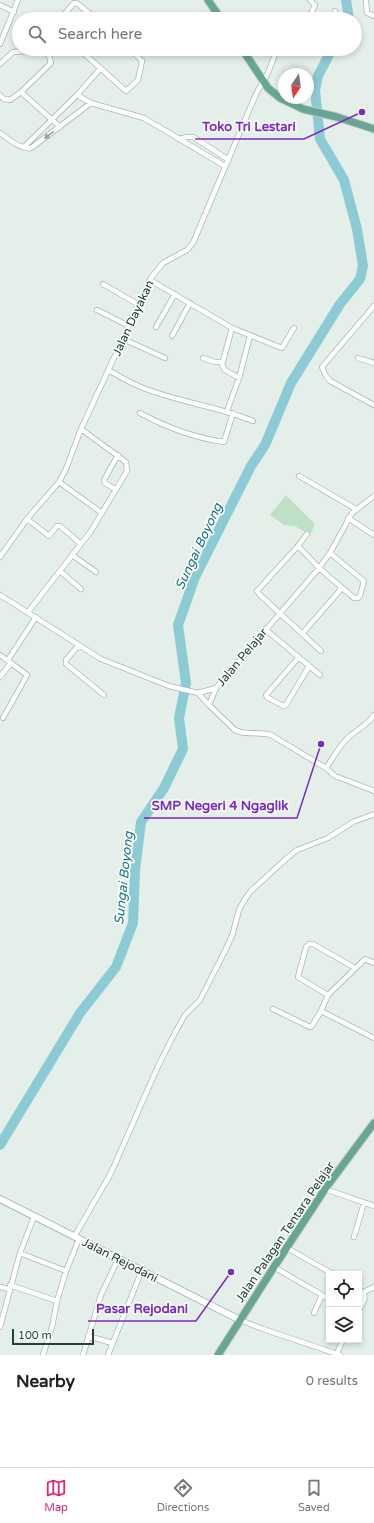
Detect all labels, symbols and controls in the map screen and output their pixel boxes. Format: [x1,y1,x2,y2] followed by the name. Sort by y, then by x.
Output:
[12,12,362,56] search box
[26,23,48,45] icon: search
[58,25,142,43] text: Search here
[278,68,314,104] north arrow
[195,114,304,139] callout: Toko Tri Lestari
[201,119,296,135] text: Toko Tri Lestari
[44,131,55,139] one-way arrow
[109,278,157,358] street label: Jalan Dayakan
[172,500,226,592] water label: Sungai Boyong
[214,625,271,689] street label: Jalan Pelajar
[144,793,297,818] callout: SMP Negeri 4 Ngaglik
[152,798,288,814] text: SMP Negeri 4 Ngaglik
[111,830,137,925] water label: Sungai Boyong
[233,1159,338,1305] street label: Jalan Palagan Tentara Pelajar
[80,1235,160,1285] street label: Jalan Rejodani
[326,1271,362,1343] map controls
[326,1271,362,1307] button: locate
[88,1296,196,1321] callout: Pasar Rejodani
[96,1301,188,1317] text: Pasar Rejodani
[326,1307,362,1343] button: layers
[12,1327,94,1346] scale bar
[18,1329,52,1342] text: 100 m
[16,1371,75,1392] text: Nearby
[306,1373,358,1389] text: 0 results
[44,1477,68,1514] tab: Map
[157,1477,209,1514] tab: Directions
[298,1477,330,1514] tab: Saved

